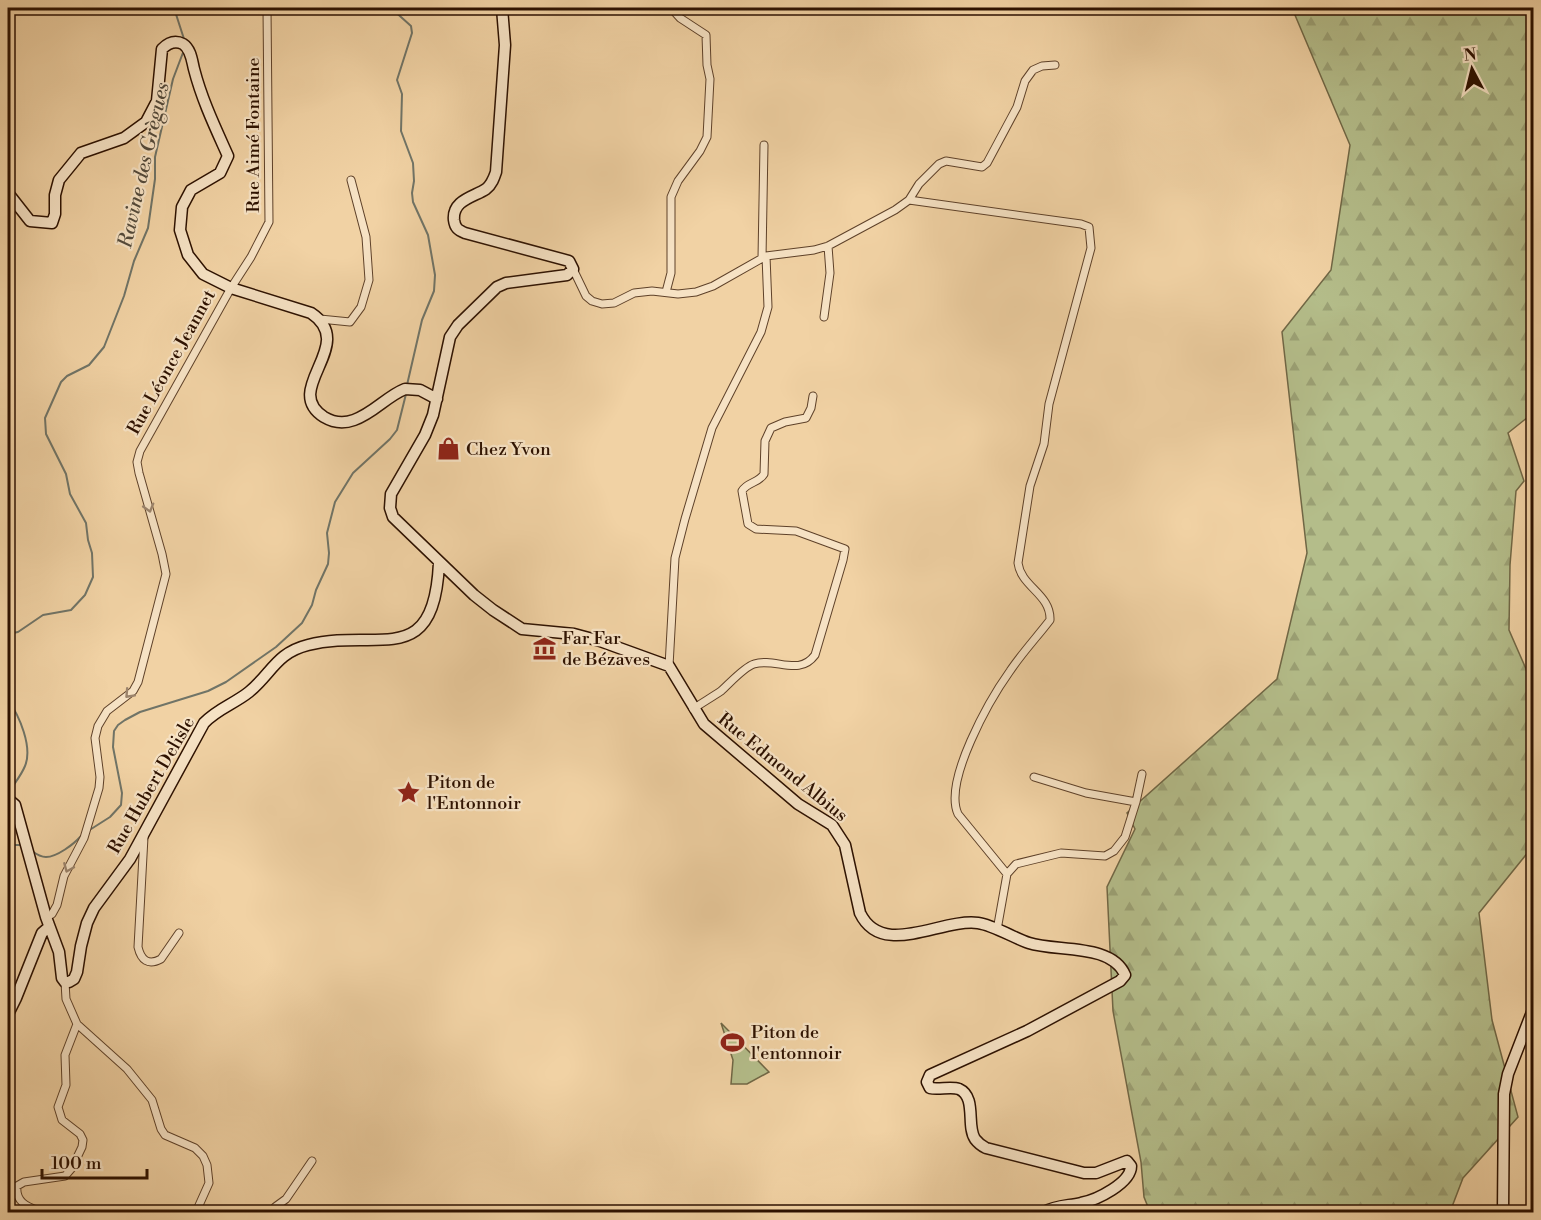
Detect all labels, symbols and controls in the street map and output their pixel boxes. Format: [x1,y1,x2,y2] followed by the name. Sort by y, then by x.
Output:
[1442,39,1502,99] north arrow
[1463,44,1478,66] text: N
[242,57,265,213] street label: Rue Aimé Fontaine
[113,80,176,251] water label: Ravine des Grègues
[122,285,221,439] street label: Rue Léonce Jeannet
[435,436,461,462] shop icon: Chez Yvon
[466,438,551,461] place label: Chez Yvon
[142,502,154,513] one-way arrow
[562,627,650,671] place label: Far Far de Bézaves
[531,635,557,661] museum icon: Far Far de Bézaves
[125,687,136,697] one-way arrow
[713,708,852,827] street label: Rue Edmond Albius
[103,713,200,858] street label: Rue Hubert Delisle
[427,771,521,815] place label: Piton de l'Entonnoir
[396,779,422,805] place icon: Piton de l'Entonnoir
[63,862,75,873] one-way arrow
[751,1021,842,1065] place label: Piton de l'entonnoir
[720,1029,746,1055] sports icon: Piton de l'entonnoir
[42,1142,147,1180] scale bar
[51,1152,102,1175] text: 100 m

